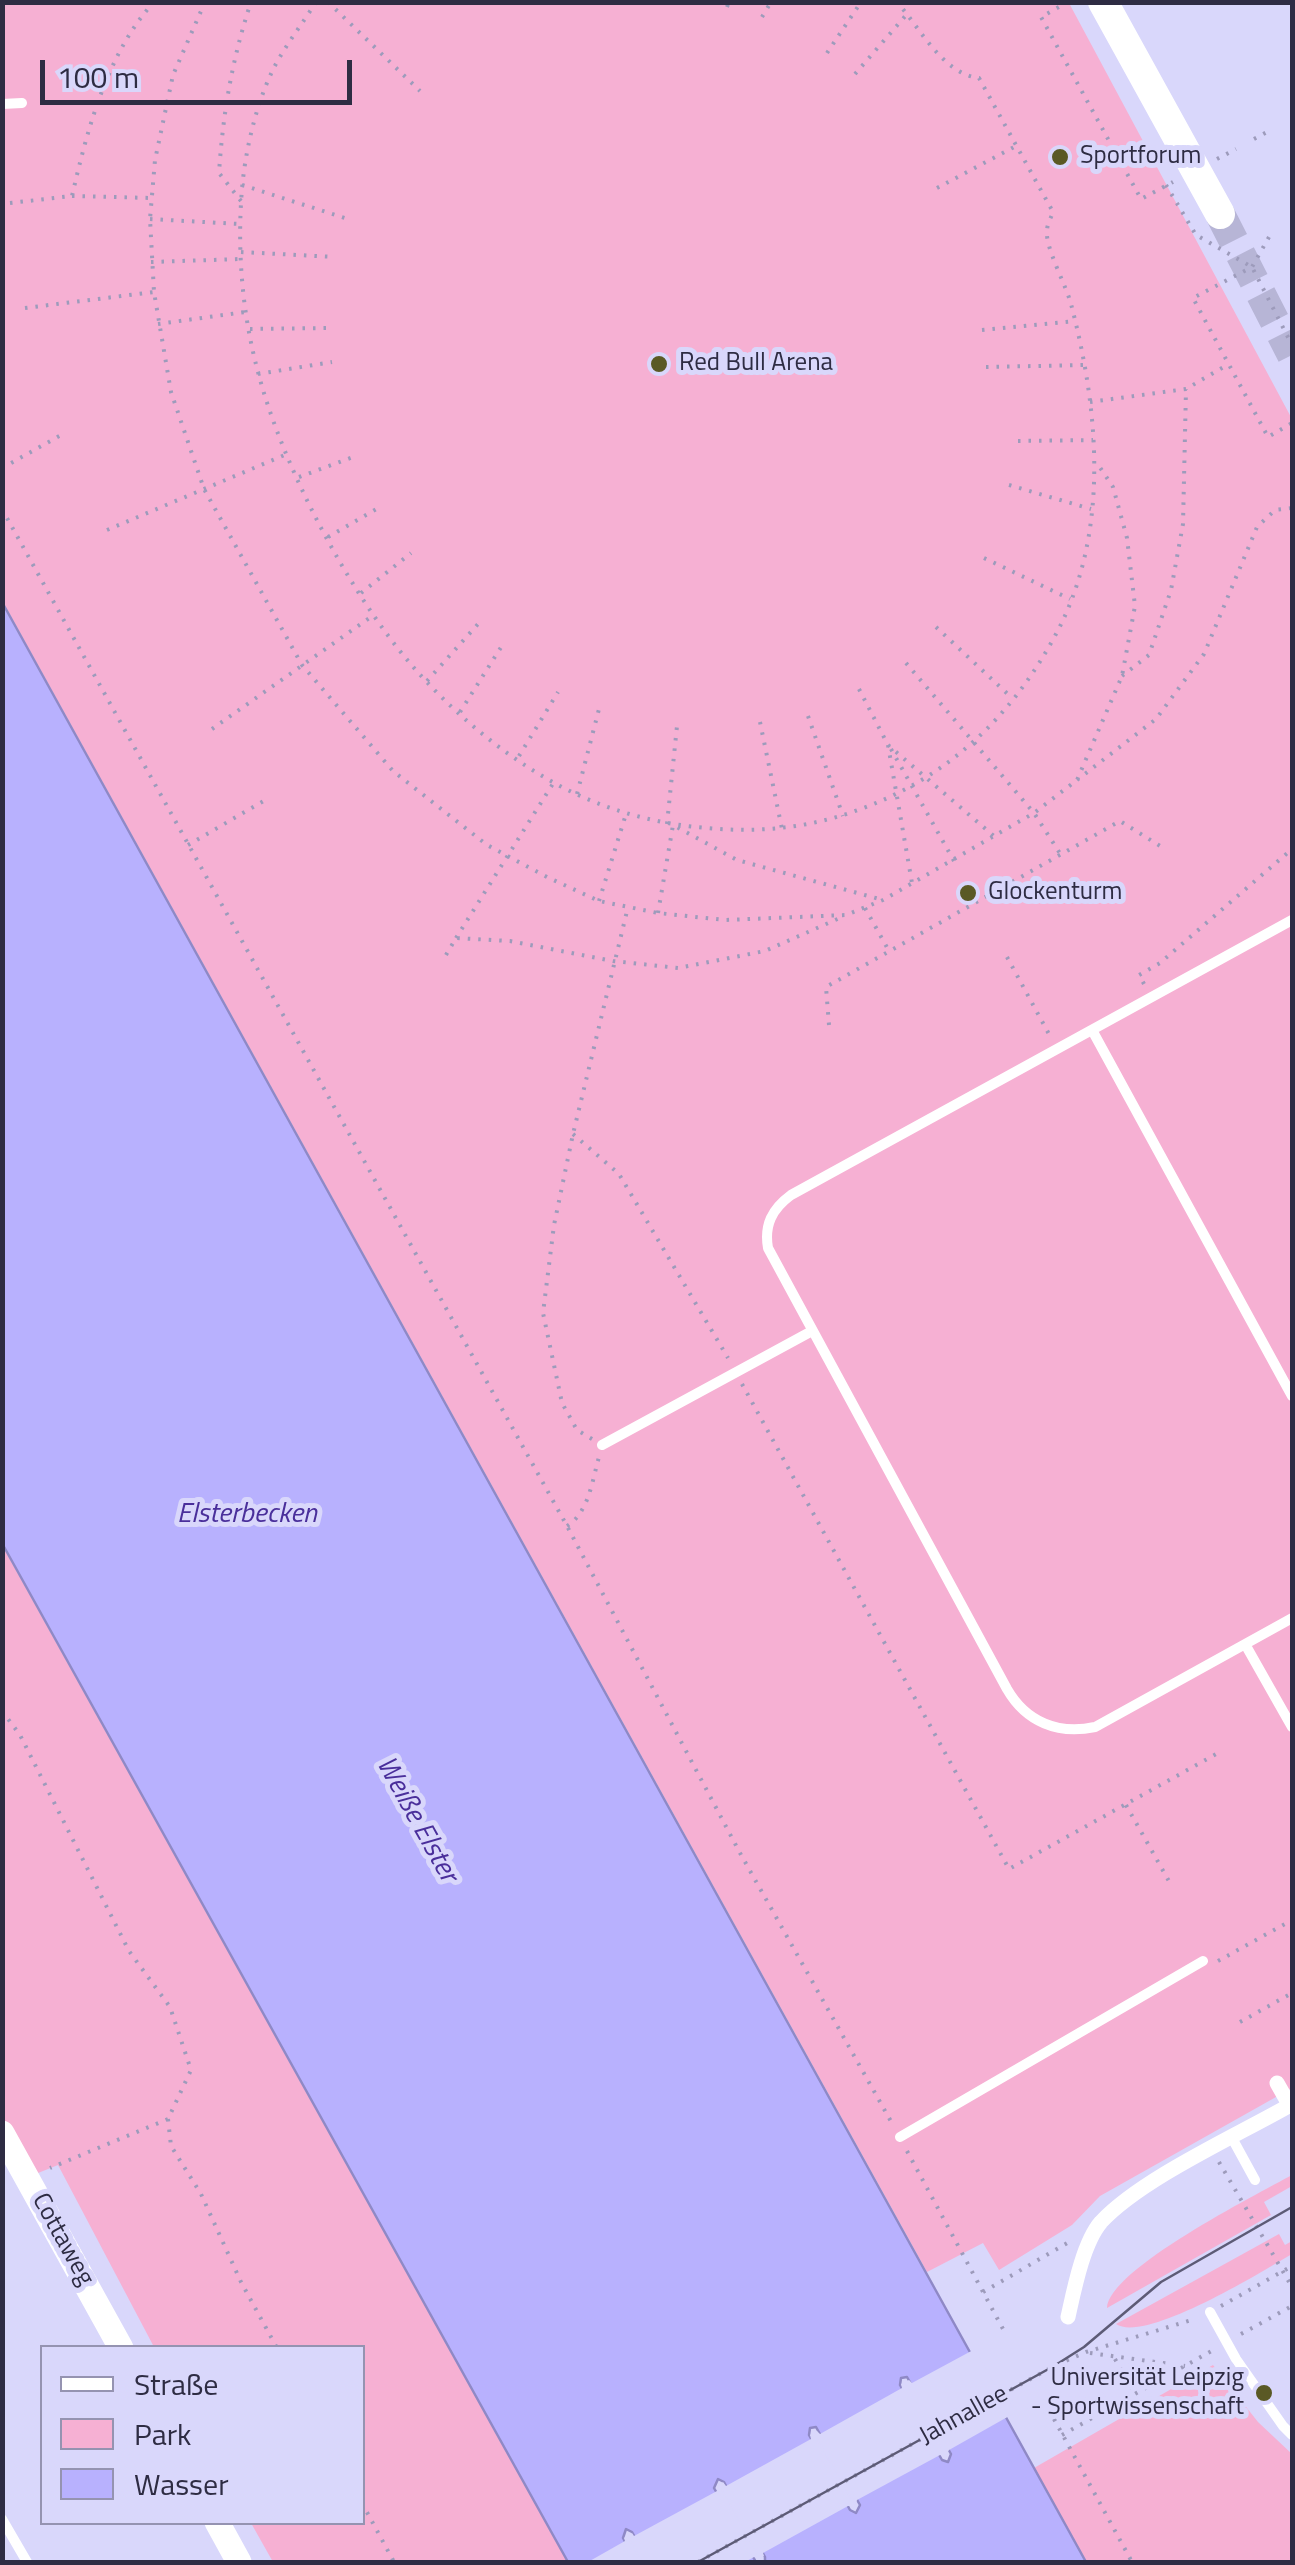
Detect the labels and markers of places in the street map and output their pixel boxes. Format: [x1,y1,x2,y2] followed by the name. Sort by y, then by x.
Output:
[1080,142,1201,172] place label: Sportforum
[1049,146,1071,168] marker: Sportforum
[679,349,833,379] place label: Red Bull Arena
[648,353,670,375] marker: Red Bull Arena
[988,878,1122,908] place label: Glockenturm
[957,882,979,904] marker: Glockenturm
[1031,2364,1244,2423] place label: Universität Leipzig - Sportwissenschaft
[1253,2382,1275,2404] marker: Universität Leipzig - Sportwissenschaft

